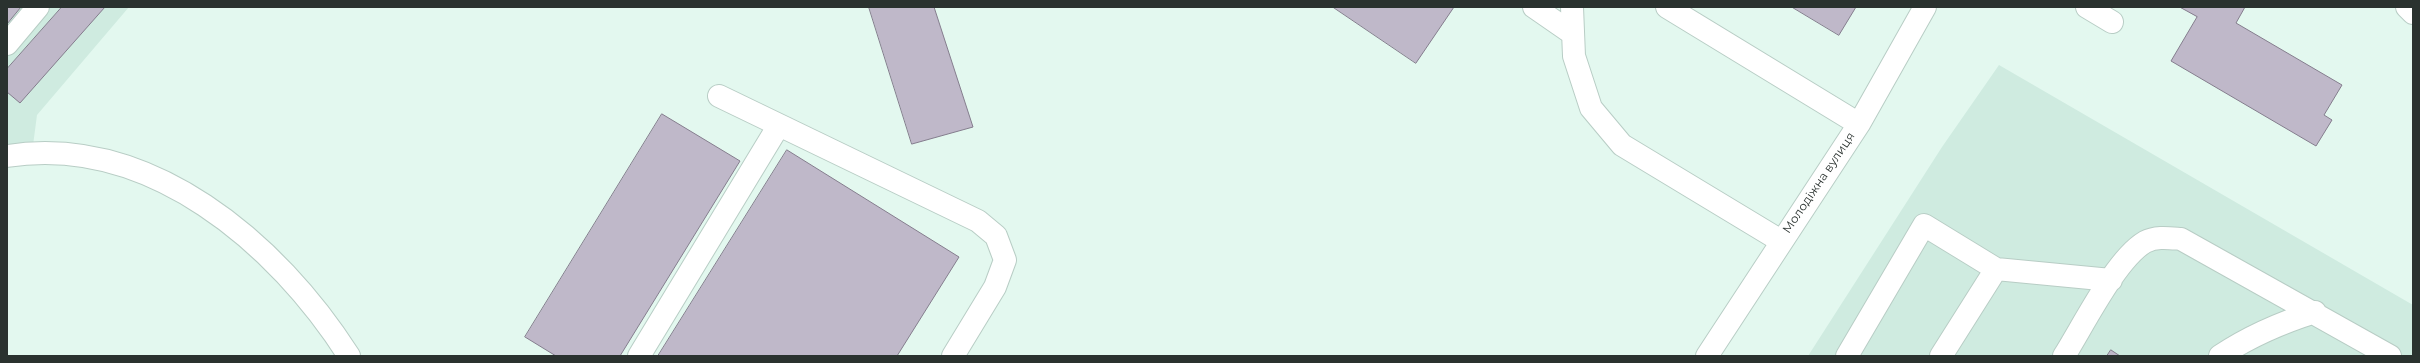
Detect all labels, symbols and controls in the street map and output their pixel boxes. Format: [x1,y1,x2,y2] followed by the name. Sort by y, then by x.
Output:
[1780,130,1858,236] street label: Молодіжна вулиця

